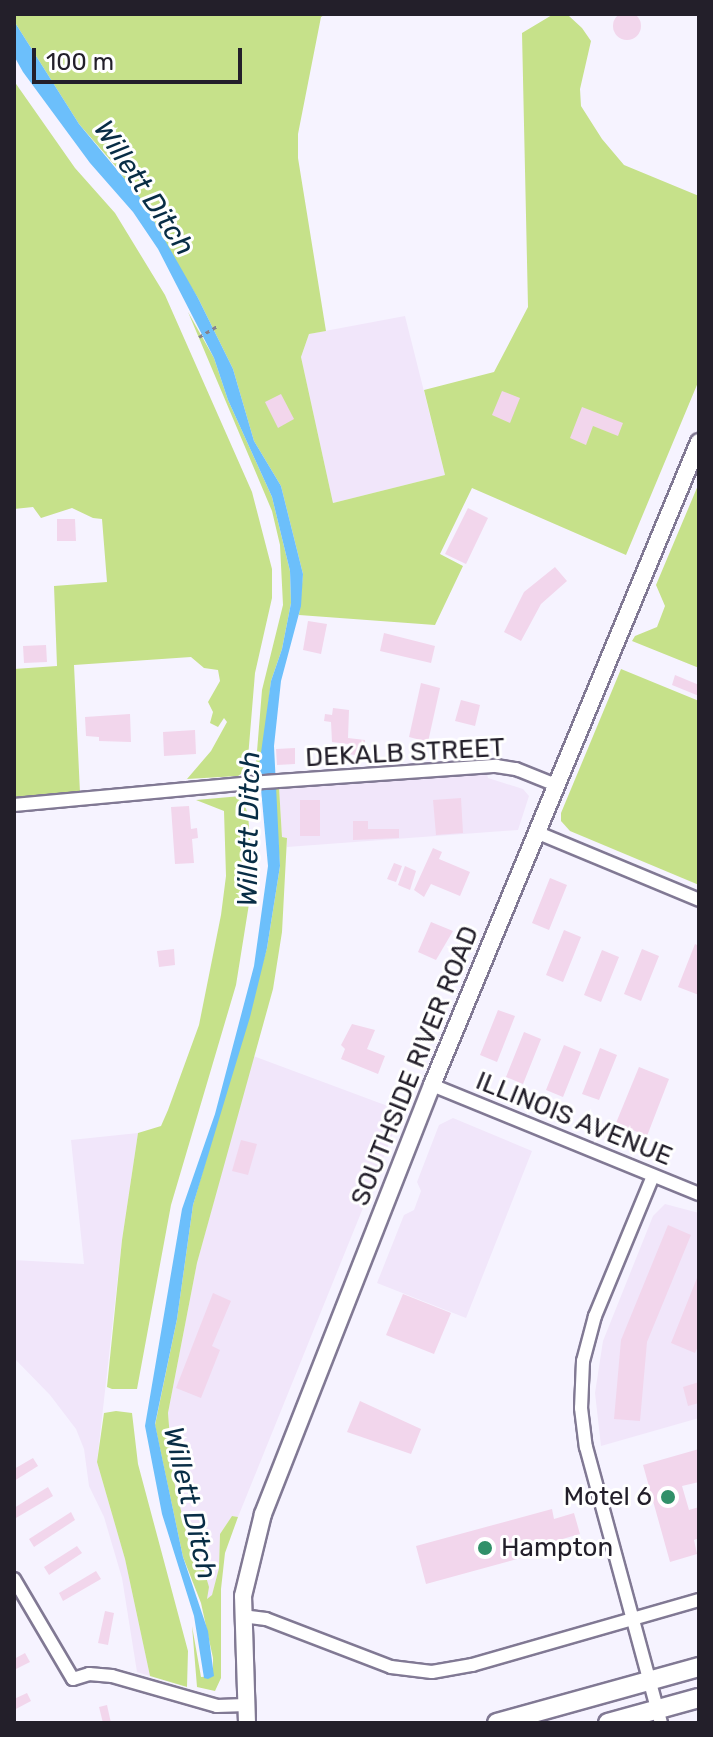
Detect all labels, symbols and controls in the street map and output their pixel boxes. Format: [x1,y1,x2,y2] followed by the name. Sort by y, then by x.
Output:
[36,32,246,82] scale bar
[46,48,114,76] text: 100 m
[86,114,202,262] water label: Willett Ditch
[304,732,506,774] street label: DEKALB STREET
[231,751,267,907] water label: Willett Ditch
[345,922,485,1210] street label: SOUTHSIDE RIVER ROAD
[471,1065,677,1173] street label: ILLINOIS AVENUE
[156,1423,224,1583] water label: Willett Ditch
[563,1481,652,1513] place label: Motel 6
[659,1488,677,1506] marker: Motel 6
[501,1532,613,1564] place label: Hampton
[476,1539,494,1557] marker: Hampton

